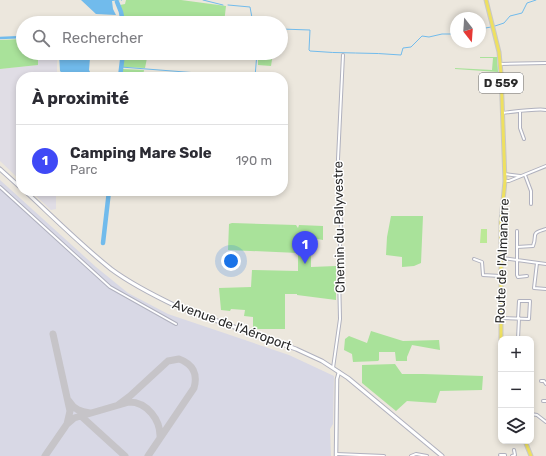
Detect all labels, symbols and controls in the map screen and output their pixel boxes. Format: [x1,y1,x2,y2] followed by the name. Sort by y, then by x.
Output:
[450,12,486,48] north arrow
[16,16,288,60] search box
[30,27,52,49] icon: search
[62,29,143,47] text: Rechercher
[479,73,523,93] road number: D 559
[32,88,129,108] text: À proximité
[70,144,212,162] text: Camping Mare Sole
[42,153,48,168] text: 1
[236,153,272,168] text: 190 m
[330,161,348,293] street label: Chemin du Palyvestre
[70,162,97,177] text: Parc
[492,198,512,324] street label: Route de l'Almanarre
[292,231,318,264] pin: 1
[221,251,241,271] your location
[170,296,294,354] street label: Avenue de l'Aéroport
[498,336,534,444] map controls
[498,336,534,372] button: +
[498,372,534,408] button: −
[498,408,534,444] button: layers

